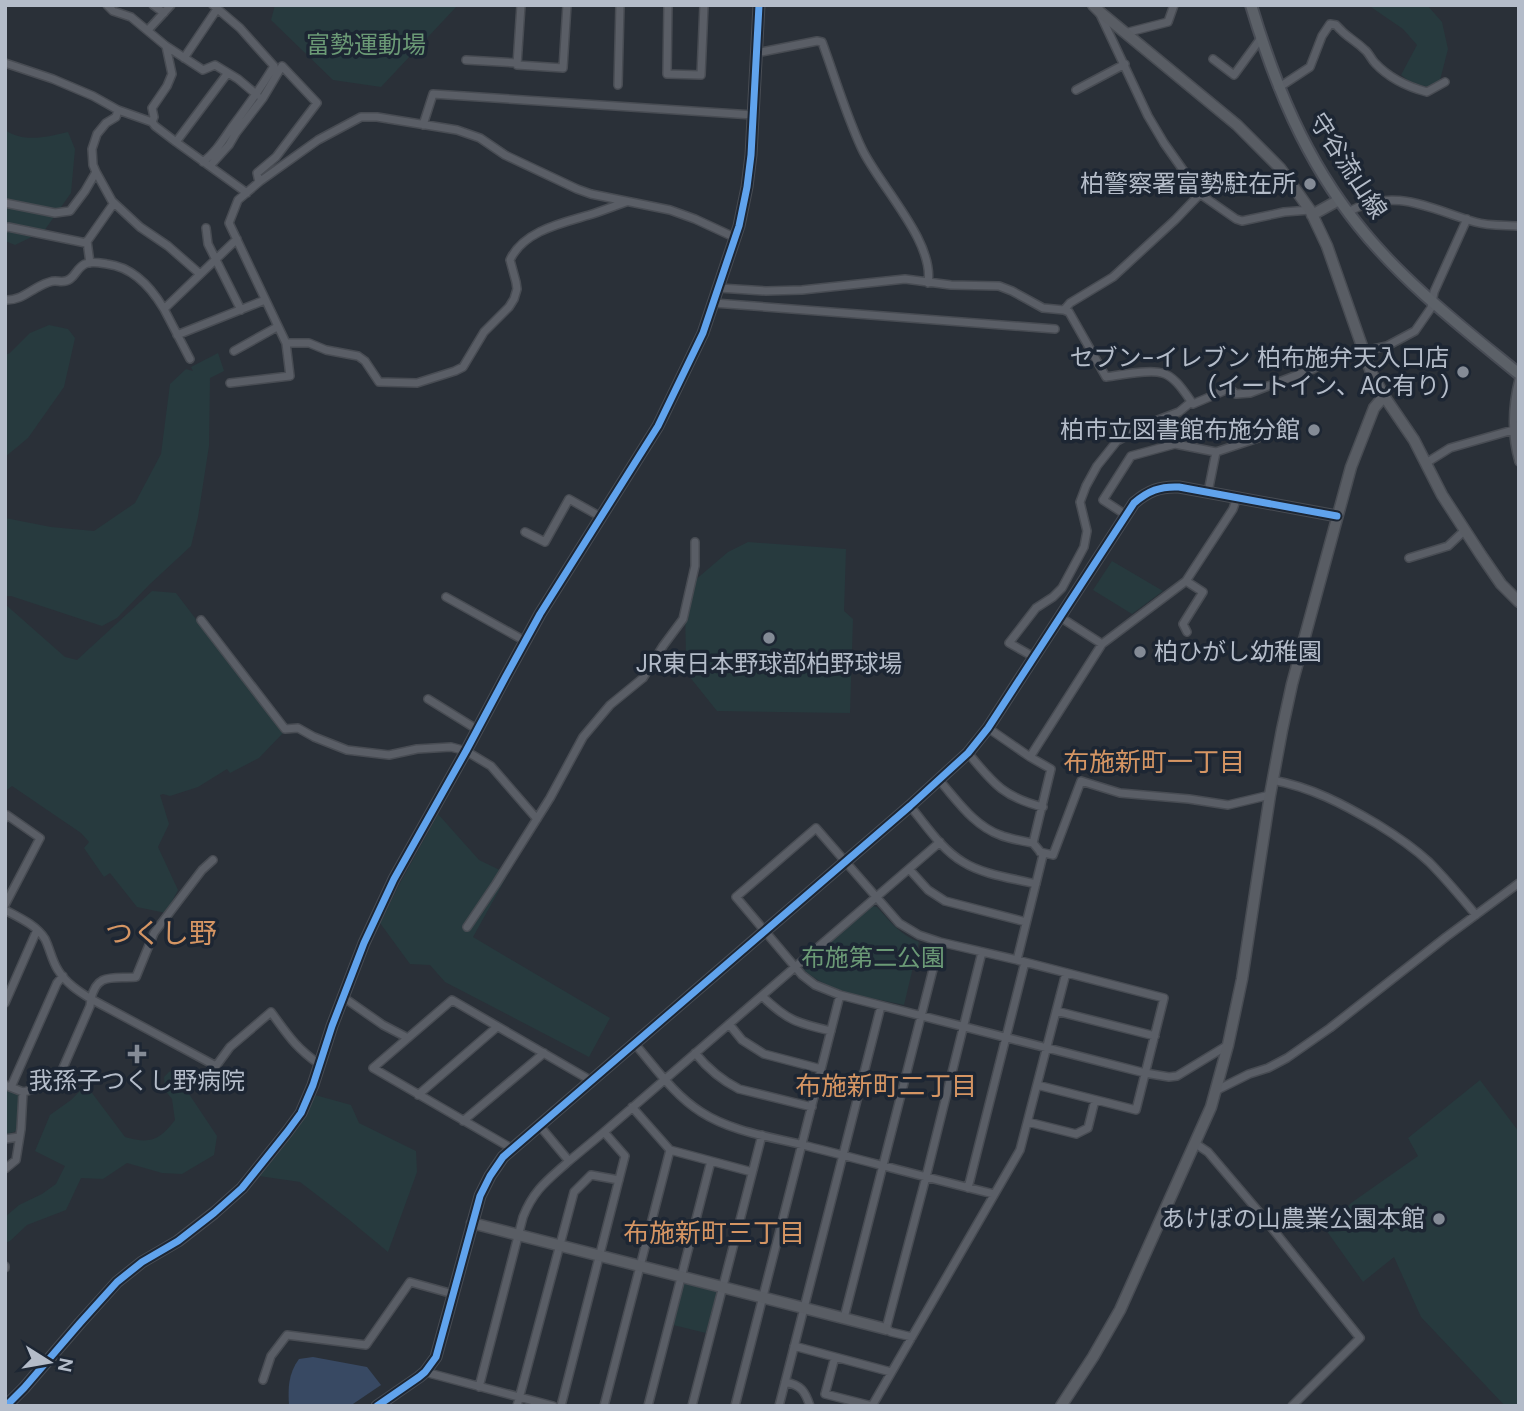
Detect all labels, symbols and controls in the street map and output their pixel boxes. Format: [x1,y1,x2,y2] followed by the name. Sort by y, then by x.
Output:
[306,29,426,60] park label: 富勢運動場
[1303,107,1394,224] street label: 守谷流山線
[1080,168,1296,199] place label: 柏警察署富勢駐在所
[1302,176,1318,192] marker: 柏警察署富勢駐在所
[1070,342,1449,401] place label: セブン-イレブン 柏布施弁天入口店 (イートイン、AC有り)
[1455,364,1471,380] marker: セブン-イレブン 柏布施弁天入口店 (イートイン、AC有り)
[1060,414,1300,445] place label: 柏市立図書館布施分館
[1306,422,1322,438] marker: 柏市立図書館布施分館
[761,630,777,646] marker: JR東日本野球部柏野球場
[1154,636,1322,667] place label: 柏ひがし幼稚園
[1132,644,1148,660] marker: 柏ひがし幼稚園
[636,648,902,679] place label: JR東日本野球部柏野球場
[1063,745,1245,779] district label: 布施新町一丁目
[105,915,217,952] district label: つくし野
[801,942,945,973] park label: 布施第二公園
[127,1044,147,1064] marker: 我孫子つくし野病院
[29,1065,245,1096] place label: 我孫子つくし野病院
[795,1069,977,1103] district label: 布施新町二丁目
[1161,1203,1425,1234] place label: あけぼの山農業公園本館
[1431,1211,1447,1227] marker: あけぼの山農業公園本館
[623,1216,805,1250] district label: 布施新町三丁目
[14,1327,84,1397] north arrow
[52,1356,79,1374] text: N

